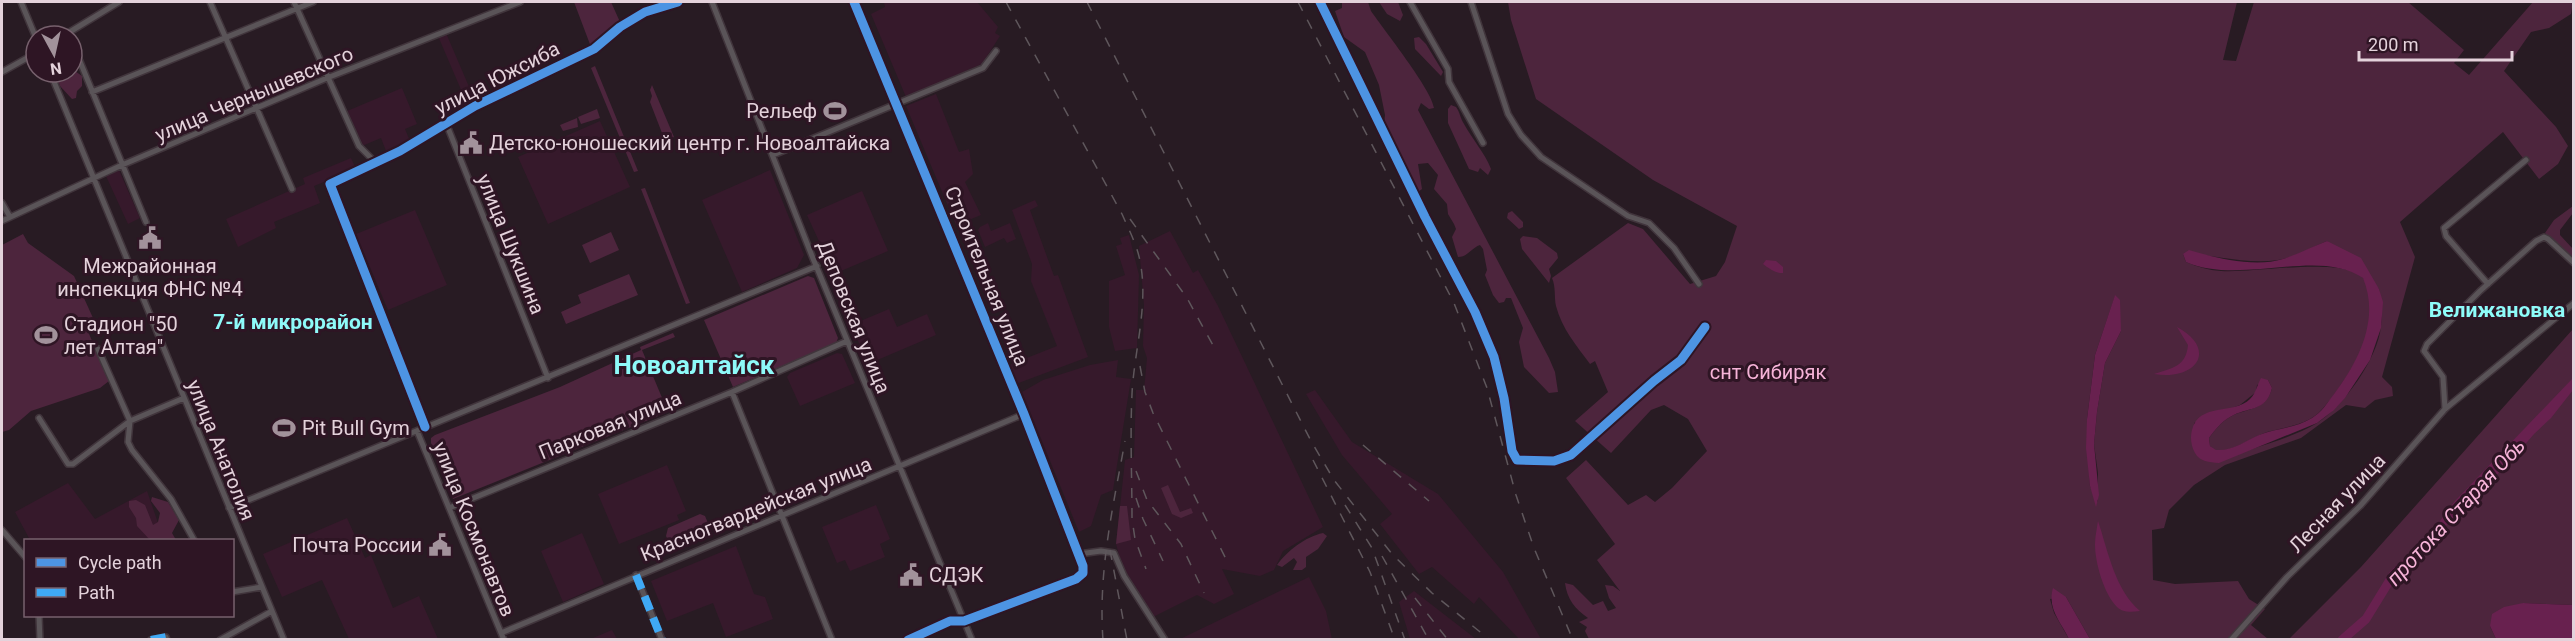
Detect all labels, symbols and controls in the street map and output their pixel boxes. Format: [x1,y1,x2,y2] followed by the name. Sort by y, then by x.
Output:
[24,24,84,84] north arrow
[2359,24,2512,62] scale bar
[2368,34,2419,55] text: 200 m
[431,36,563,120] street label: улица Южсиба
[151,41,357,147] street label: улица Чернышевского
[49,58,63,79] text: N
[822,98,848,124] sports icon: Рельеф
[746,99,817,123] place label: Рельеф
[458,130,484,156] public building icon: Детско-юношеский центр г. Новоалтайска
[489,131,890,155] place label: Детско-юношеский центр г. Новоалтайска
[472,170,550,318] street label: улица Шукшина
[940,183,1034,369] street label: Строительная улица
[137,225,163,251] public building icon: Межрайонная инспекция ФНС №4
[812,237,896,397] street label: Деповская улица
[57,254,243,301] place label: Межрайонная инспекция ФНС №4
[2429,298,2565,322] district label: Велижановка
[213,310,373,334] district label: 7-й микрорайон
[64,312,178,359] place label: Стадион "50 лет Алтая"
[33,322,59,348] sports icon: Стадион "50 лет Алтая"
[614,350,775,380] district label: Новоалтайск
[1710,360,1826,384] park label: снт Сибиряк
[182,376,260,524] street label: улица Анатолия
[535,385,685,465] street label: Парковая улица
[271,415,297,441] sports icon: Pit Bull Gym
[302,416,410,440] place label: Pit Bull Gym
[2382,434,2530,590] water label: протока Старая Обь
[428,438,520,620] street label: улица Космонавтов
[2284,448,2390,558] street label: Лесная улица
[637,452,875,566] street label: Красногвардейская улица
[427,532,453,558] public building icon: Почта России
[292,533,422,557] place label: Почта России
[24,539,234,617] legend
[78,552,162,573] text: Cycle path
[898,562,924,588] public building icon: СДЭК
[929,563,984,587] place label: СДЭК
[78,582,115,603] text: Path

